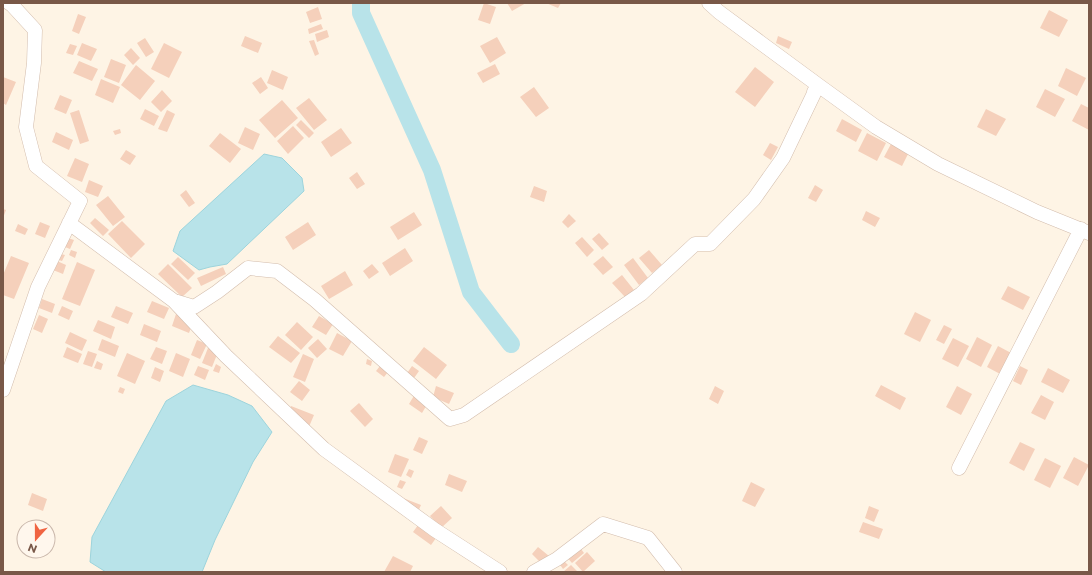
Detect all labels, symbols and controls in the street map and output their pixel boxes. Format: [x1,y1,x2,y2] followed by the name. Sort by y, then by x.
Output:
[16,519,56,559] north arrow
[26,540,39,556] text: N

